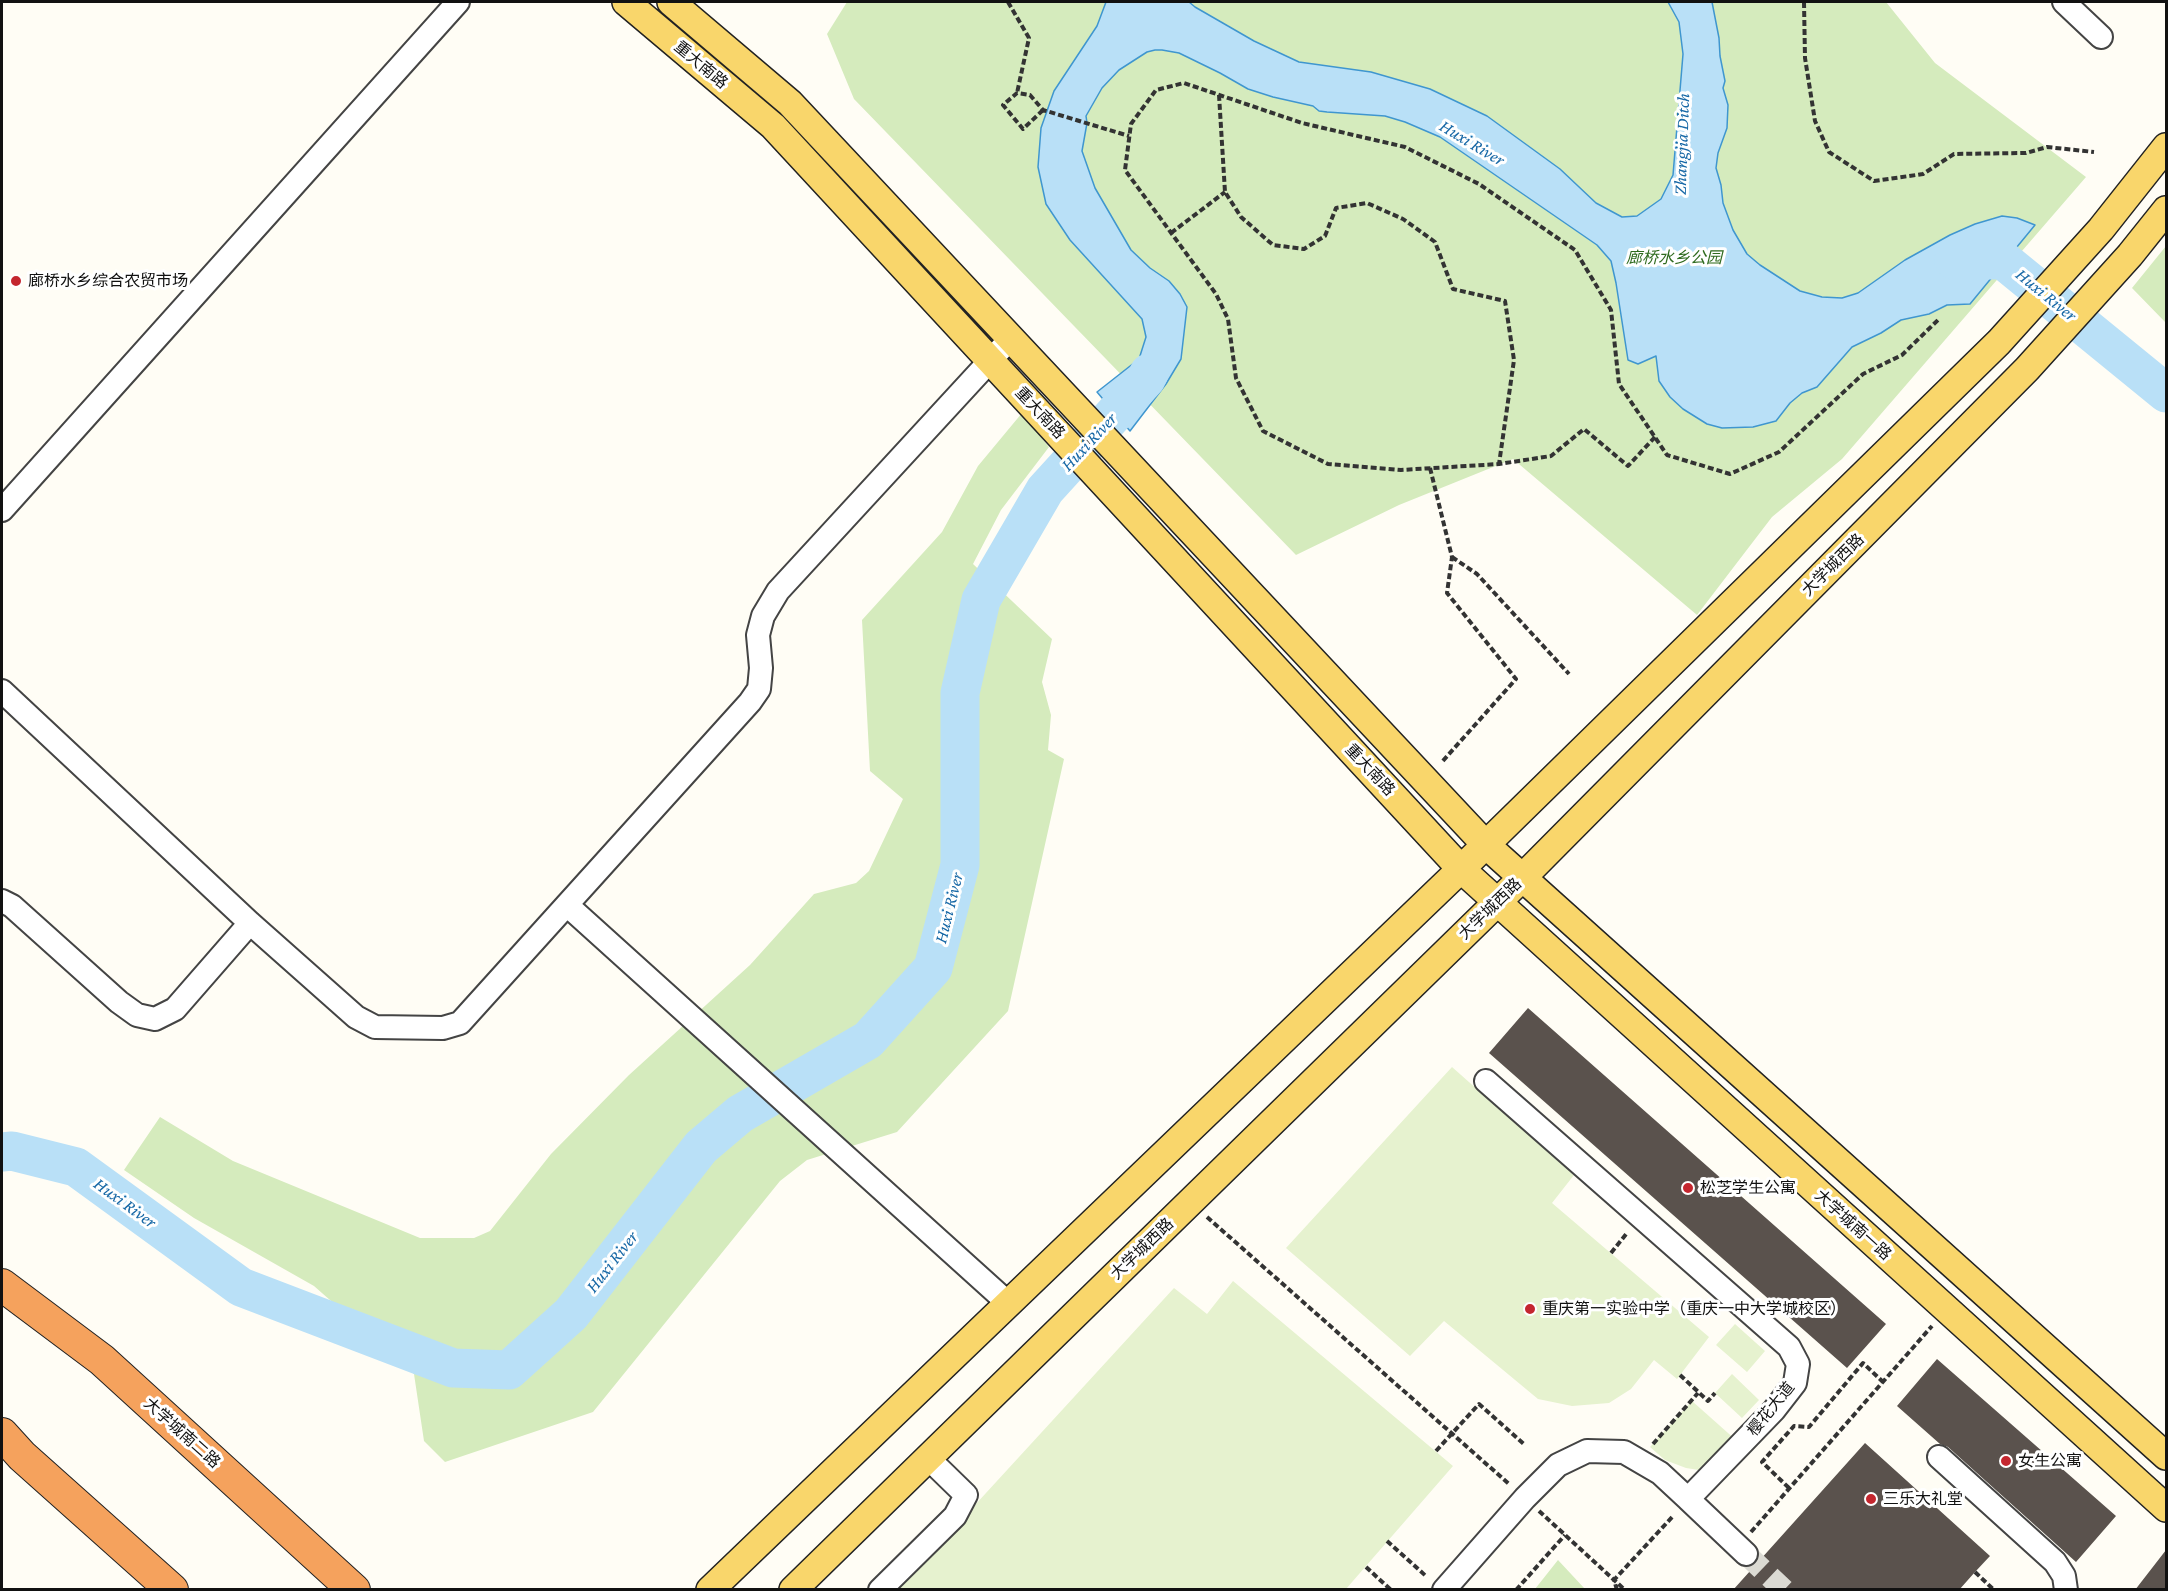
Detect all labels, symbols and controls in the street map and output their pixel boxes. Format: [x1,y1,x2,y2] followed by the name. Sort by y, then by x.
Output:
[670,37,732,93] street label: 重大南路
[1669,93,1695,195] water label: Zhangjia Ditch
[1436,115,1508,171] water label: Huxi River
[1626,248,1722,268] park label: 廊桥水乡公园
[2011,264,2081,326] water label: Huxi River
[28,271,188,291] place label: 廊桥水乡综合农贸市场
[9,274,23,288] marker: 廊桥水乡综合农贸市场
[1011,383,1069,443] street label: 重大南路
[1057,408,1121,476] water label: Huxi River
[1798,530,1868,600] street label: 大学城西路
[1341,740,1399,800] street label: 重大南路
[930,870,968,946] water label: Huxi River
[1455,874,1525,944] street label: 大学城西路
[90,1173,160,1233] water label: Huxi River
[1700,1178,1796,1198] place label: 松芝学生公寓
[1681,1181,1695,1195] marker: 松芝学生公寓
[1811,1186,1895,1264] street label: 大学城南一路
[1107,1214,1177,1284] street label: 大学城西路
[581,1227,643,1297] water label: Huxi River
[1542,1299,1846,1319] place label: 重庆第一实验中学（重庆一中大学城校区）
[1523,1302,1537,1316] marker: 重庆第一实验中学（重庆一中大学城校区）
[1743,1378,1799,1440] street label: 樱花大道
[140,1394,224,1472] street label: 大学城南二路
[2018,1451,2082,1471] place label: 女生公寓
[1999,1454,2013,1468] marker: 女生公寓
[1883,1489,1963,1509] place label: 三乐大礼堂
[1864,1492,1878,1506] marker: 三乐大礼堂

